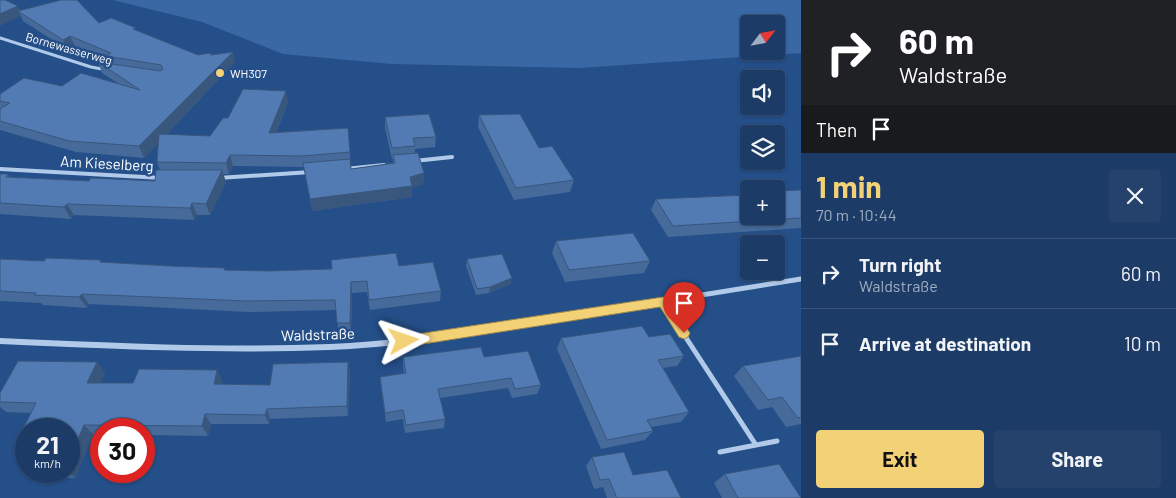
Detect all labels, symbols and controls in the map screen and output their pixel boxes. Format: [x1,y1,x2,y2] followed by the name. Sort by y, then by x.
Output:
[740,15,785,60] north arrow
[740,15,785,280] map controls
[899,19,974,61] text: 60 m
[816,20,881,85] icon: right
[24,29,114,67] street label: Bornewasserweg
[899,61,1007,87] text: Waldstraße
[230,66,267,80] place label: WH307
[214,67,226,79] marker: WH307
[740,70,785,115] button: sound
[867,115,895,143] icon: arrive
[816,118,857,141] text: Then
[740,125,785,170] button: layers
[60,152,154,174] street label: Am Kieselberg
[816,168,882,204] text: 1 min
[1109,170,1161,222] button: close
[740,180,785,225] button: +
[816,205,897,224] text: 70 m · 10:44
[740,235,785,280] button: −
[859,253,941,276] text: Turn right
[816,260,844,288] icon: right
[1121,262,1161,285] text: 60 m
[859,276,938,295] text: Waldstraße
[663,282,705,333] pin
[670,289,698,317] icon: arrive
[377,314,429,366] position arrow
[281,324,355,344] street label: Waldstraße
[816,330,844,358] icon: arrive
[859,332,1031,355] text: Arrive at destination
[1124,332,1161,355] text: 10 m
[90,418,155,483] speed limit sign: 30
[36,429,59,459] text: 21
[816,430,984,488] button: Exit
[994,430,1161,488] button: Share
[34,456,61,470] text: km/h

